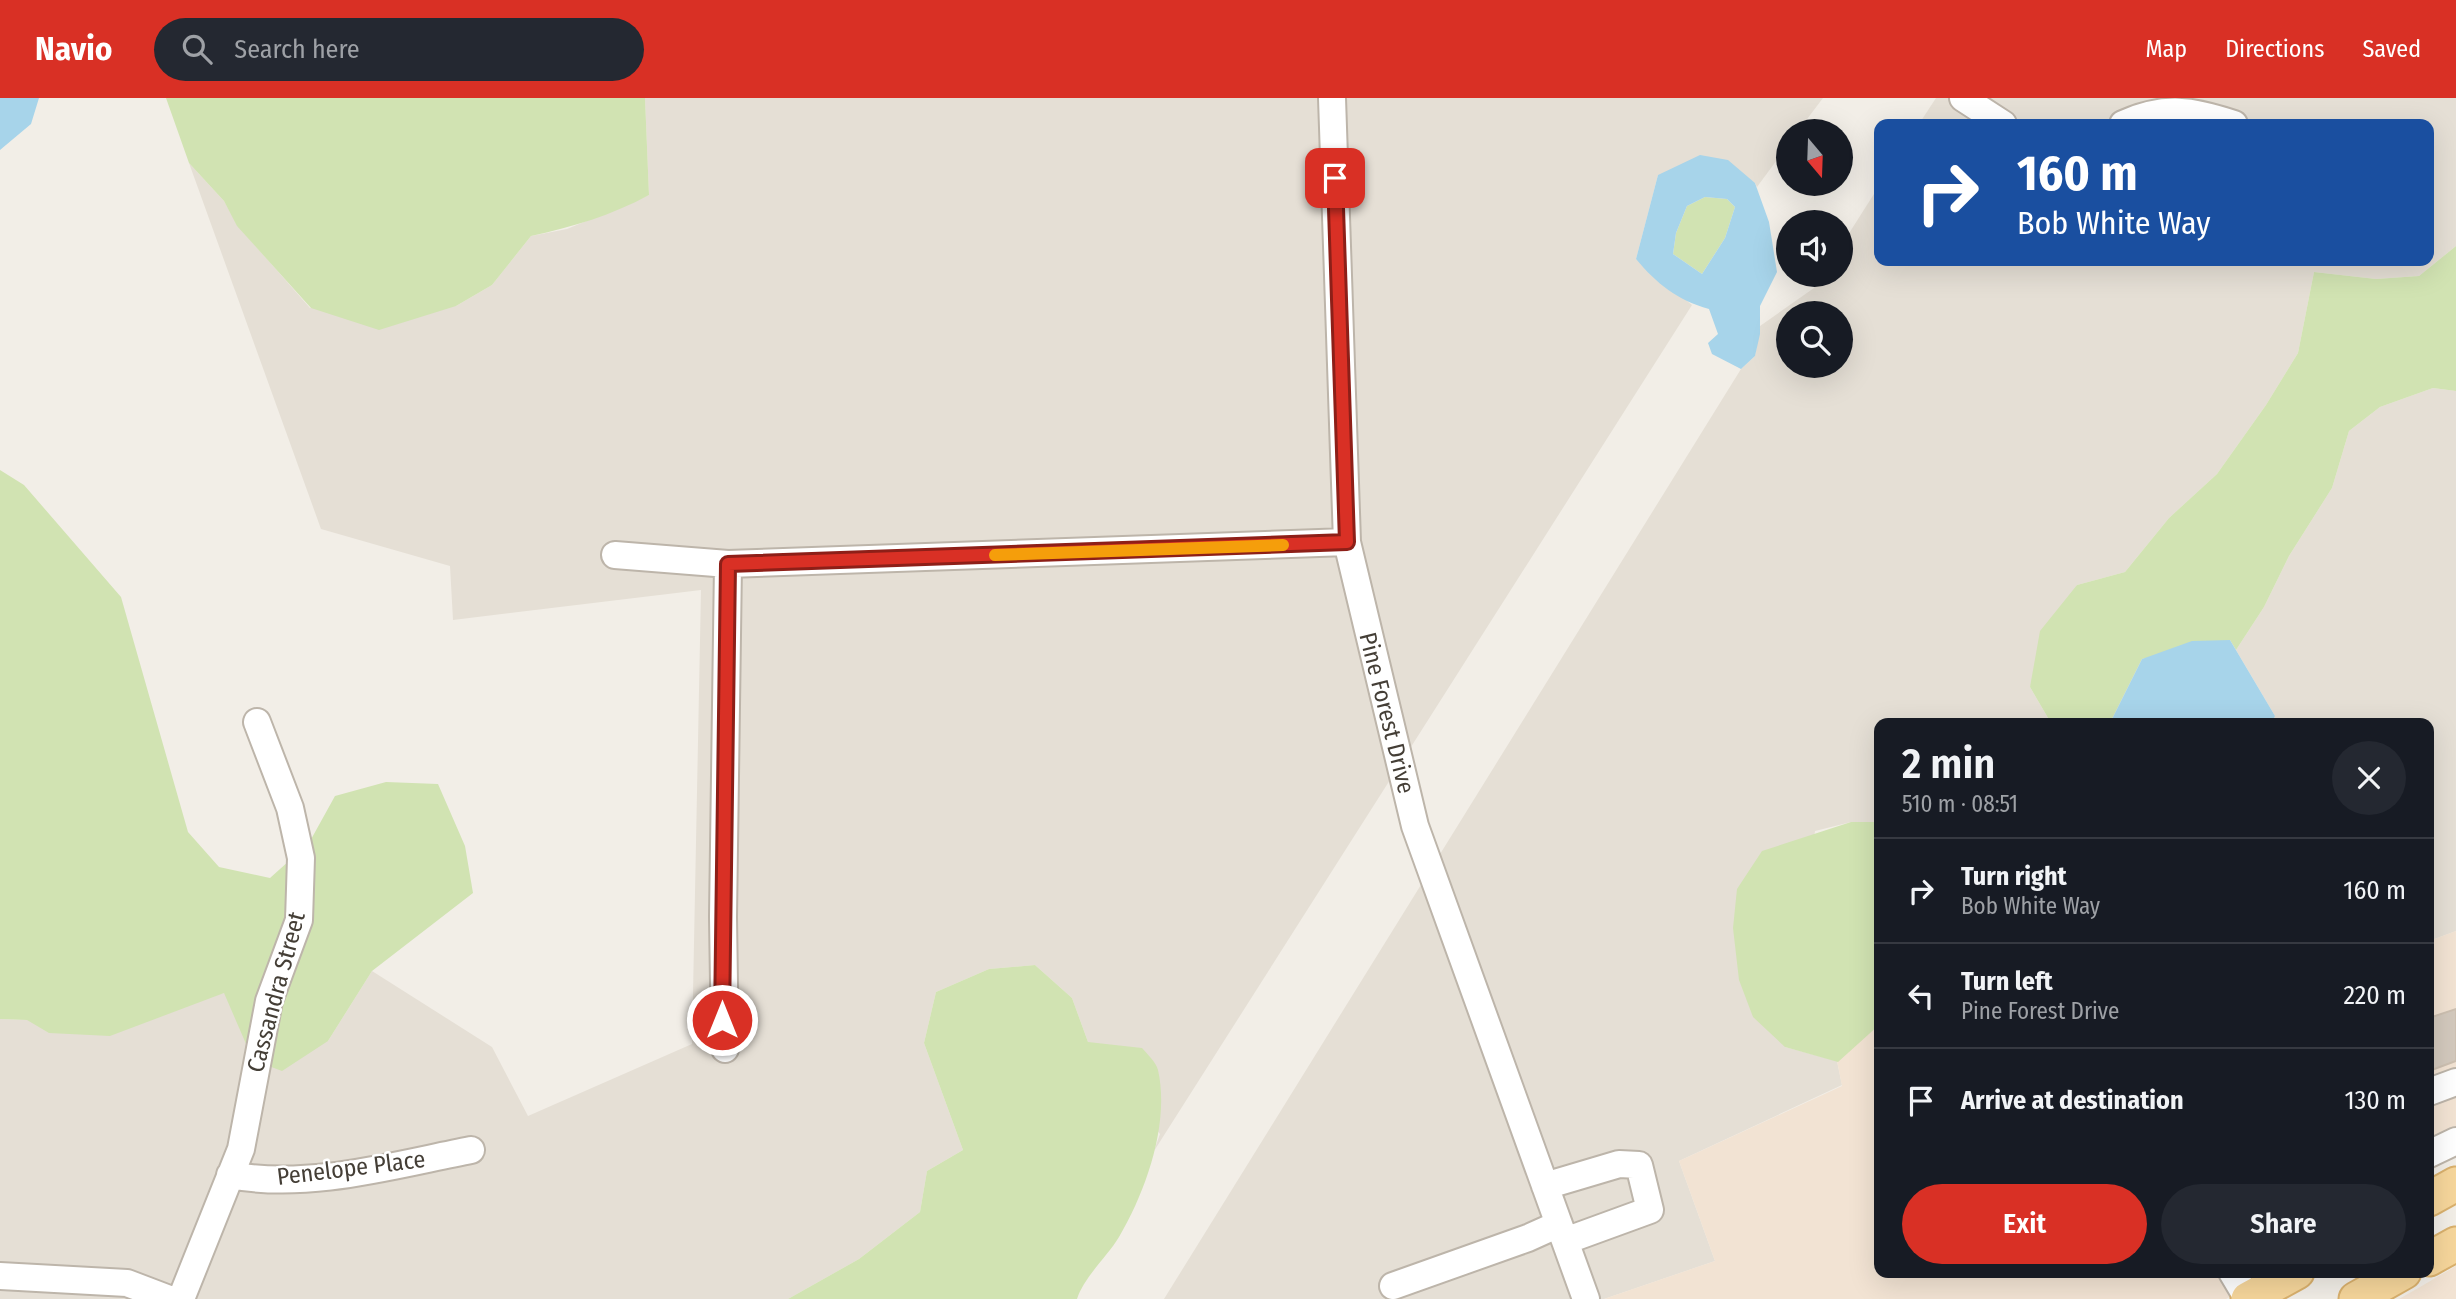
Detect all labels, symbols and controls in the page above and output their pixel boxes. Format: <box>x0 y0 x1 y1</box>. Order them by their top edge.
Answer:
search box <box>154 18 644 81</box>
text: Navio <box>35 29 112 69</box>
icon: search <box>178 30 216 68</box>
text: Search here <box>234 34 360 65</box>
text: Map <box>2146 35 2187 63</box>
text: Directions <box>2225 35 2324 63</box>
text: Saved <box>2362 35 2421 63</box>
north arrow <box>1776 119 1853 196</box>
map controls <box>1776 119 1853 378</box>
text: 160 m <box>2017 144 2138 203</box>
icon: right <box>1902 147 1993 238</box>
pin <box>1305 148 1365 208</box>
icon: arrive <box>1316 159 1354 197</box>
text: Bob White Way <box>2017 204 2211 242</box>
button: sound <box>1776 210 1853 287</box>
button: search <box>1776 301 1853 378</box>
street label: Pine Forest Drive <box>1353 629 1421 797</box>
text: 2 min <box>1902 739 1995 789</box>
button: close <box>2332 741 2406 815</box>
text: 510 m · 08:51 <box>1902 790 2018 818</box>
text: Turn right <box>1961 861 2067 892</box>
icon: right <box>1902 872 1940 910</box>
text: 160 m <box>2343 875 2406 906</box>
text: Bob White Way <box>1961 892 2100 920</box>
street label: Cassandra Street <box>241 909 311 1075</box>
text: Turn left <box>1961 966 2053 997</box>
icon: left <box>1902 977 1940 1015</box>
text: 220 m <box>2343 980 2406 1011</box>
position arrow <box>685 983 759 1057</box>
text: Pine Forest Drive <box>1961 997 2119 1025</box>
icon: arrive <box>1902 1082 1940 1120</box>
text: Arrive at destination <box>1961 1085 2184 1116</box>
text: 130 m <box>2344 1085 2406 1116</box>
street label: Penelope Place <box>275 1145 427 1191</box>
button: Exit <box>1902 1184 2147 1264</box>
button: Share <box>2161 1184 2406 1264</box>

